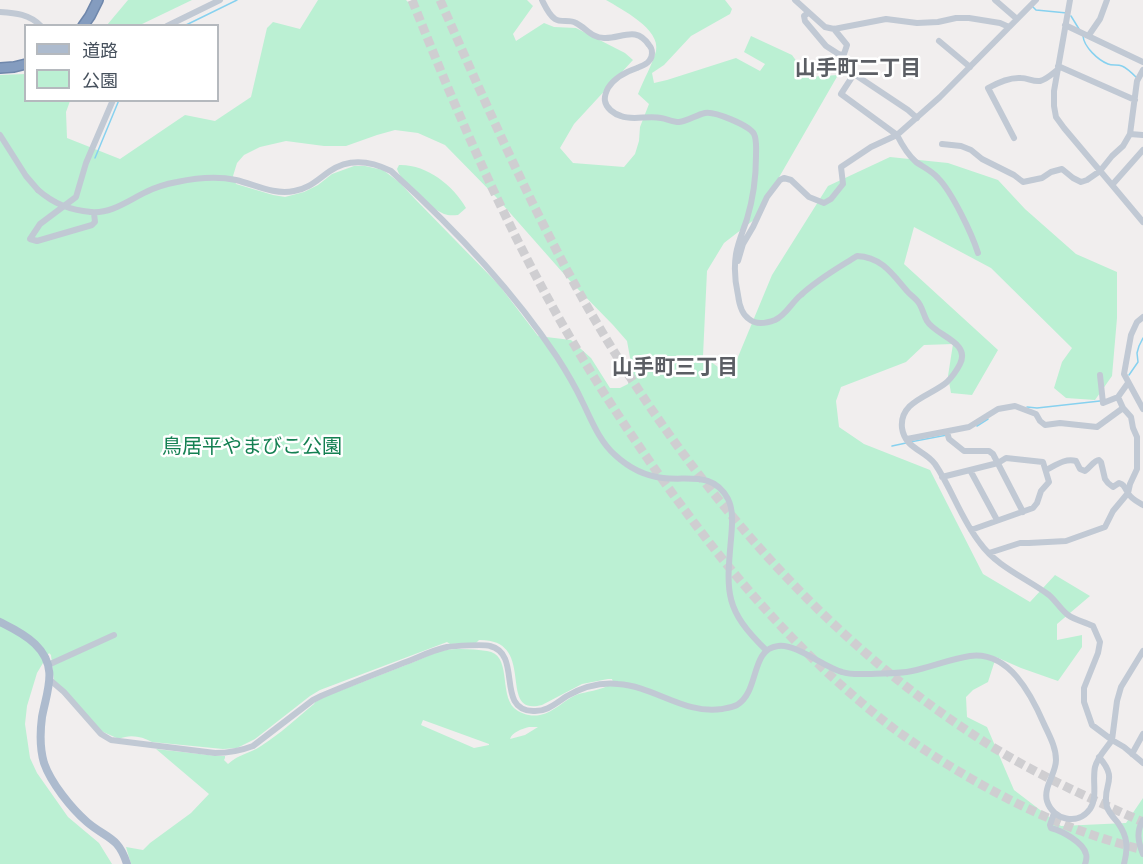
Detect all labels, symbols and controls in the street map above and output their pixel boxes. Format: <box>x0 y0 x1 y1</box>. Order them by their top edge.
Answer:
legend <box>24 24 219 102</box>
text: 道路 <box>82 40 118 61</box>
district label: 山手町二丁目 <box>795 56 921 82</box>
text: 公園 <box>82 70 118 91</box>
district label: 山手町三丁目 <box>612 355 738 381</box>
park label: 鳥居平やまびこ公園 <box>162 435 342 459</box>

